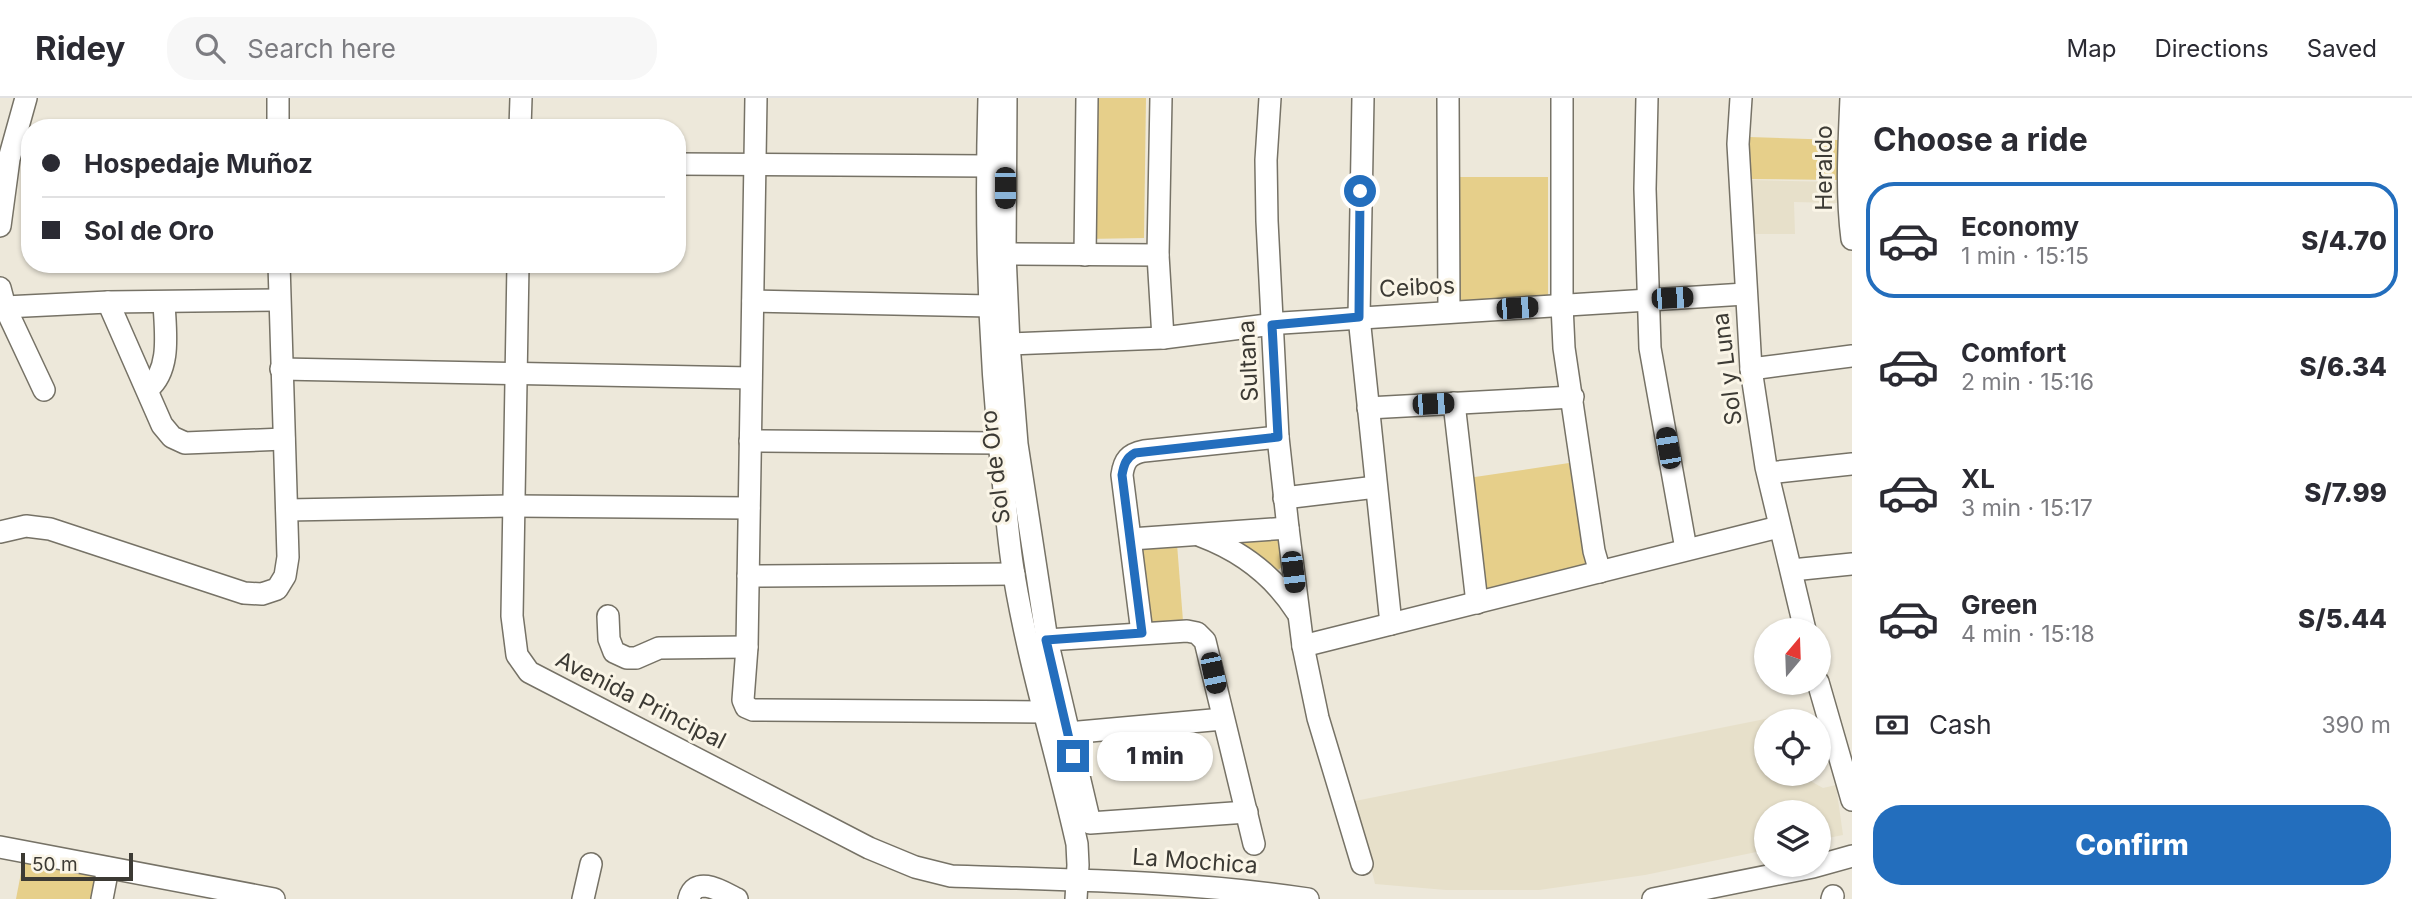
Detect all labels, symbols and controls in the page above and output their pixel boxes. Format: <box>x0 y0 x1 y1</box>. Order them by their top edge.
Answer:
search box <box>167 17 657 80</box>
text: Ridey <box>35 28 125 68</box>
icon: search <box>191 29 229 67</box>
text: Search here <box>247 33 396 64</box>
text: Map <box>2067 34 2116 63</box>
text: Directions <box>2154 34 2269 63</box>
text: Saved <box>2307 34 2377 63</box>
text: Choose a ride <box>1873 120 2088 159</box>
street label: Heraldo <box>1810 125 1838 211</box>
text: Hospedaje Muñoz <box>84 148 313 179</box>
car <box>995 167 1016 209</box>
route start <box>1344 175 1376 207</box>
icon: car <box>1877 209 1940 272</box>
text: Economy <box>1961 211 2079 242</box>
text: Sol de Oro <box>84 215 214 246</box>
text: S/4.70 <box>2301 225 2387 256</box>
text: 1 min · 15:15 <box>1961 242 2089 270</box>
street label: Ceibos <box>1378 271 1456 303</box>
car <box>1651 286 1694 310</box>
car <box>1496 296 1539 320</box>
street label: Sol y Luna <box>1706 311 1748 427</box>
street label: Sultana <box>1232 320 1264 402</box>
icon: car <box>1877 335 1940 398</box>
text: Comfort <box>1961 337 2066 368</box>
text: S/6.34 <box>2299 351 2387 382</box>
text: 2 min · 15:16 <box>1961 368 2094 396</box>
car <box>1412 392 1455 416</box>
street label: Sol de Oro <box>974 409 1016 525</box>
car <box>1655 425 1682 471</box>
icon: car <box>1877 461 1940 524</box>
text: XL <box>1961 463 1995 494</box>
text: S/7.99 <box>2304 477 2387 508</box>
text: 3 min · 15:17 <box>1961 494 2093 522</box>
car <box>1281 550 1306 594</box>
icon: car <box>1877 587 1940 650</box>
text: Green <box>1961 589 2038 620</box>
text: S/5.44 <box>2298 603 2387 634</box>
north arrow <box>1754 618 1830 695</box>
map controls <box>1754 618 1831 877</box>
text: 4 min · 15:18 <box>1961 620 2095 648</box>
street label: Avenida Principal <box>551 645 731 755</box>
car <box>1199 650 1228 696</box>
icon: cash <box>1873 706 1911 744</box>
button: locate <box>1754 709 1831 786</box>
text: Cash <box>1929 709 1992 740</box>
text: 390 m <box>2321 711 2391 739</box>
callout: 1 min <box>1098 732 1213 780</box>
route end <box>1057 740 1089 772</box>
text: 1 min <box>1126 742 1184 770</box>
button: layers <box>1754 800 1831 877</box>
button: Confirm <box>1873 805 2391 885</box>
street label: La Mochica <box>1131 843 1259 879</box>
scale bar <box>21 850 133 882</box>
text: 50 m <box>32 853 78 876</box>

